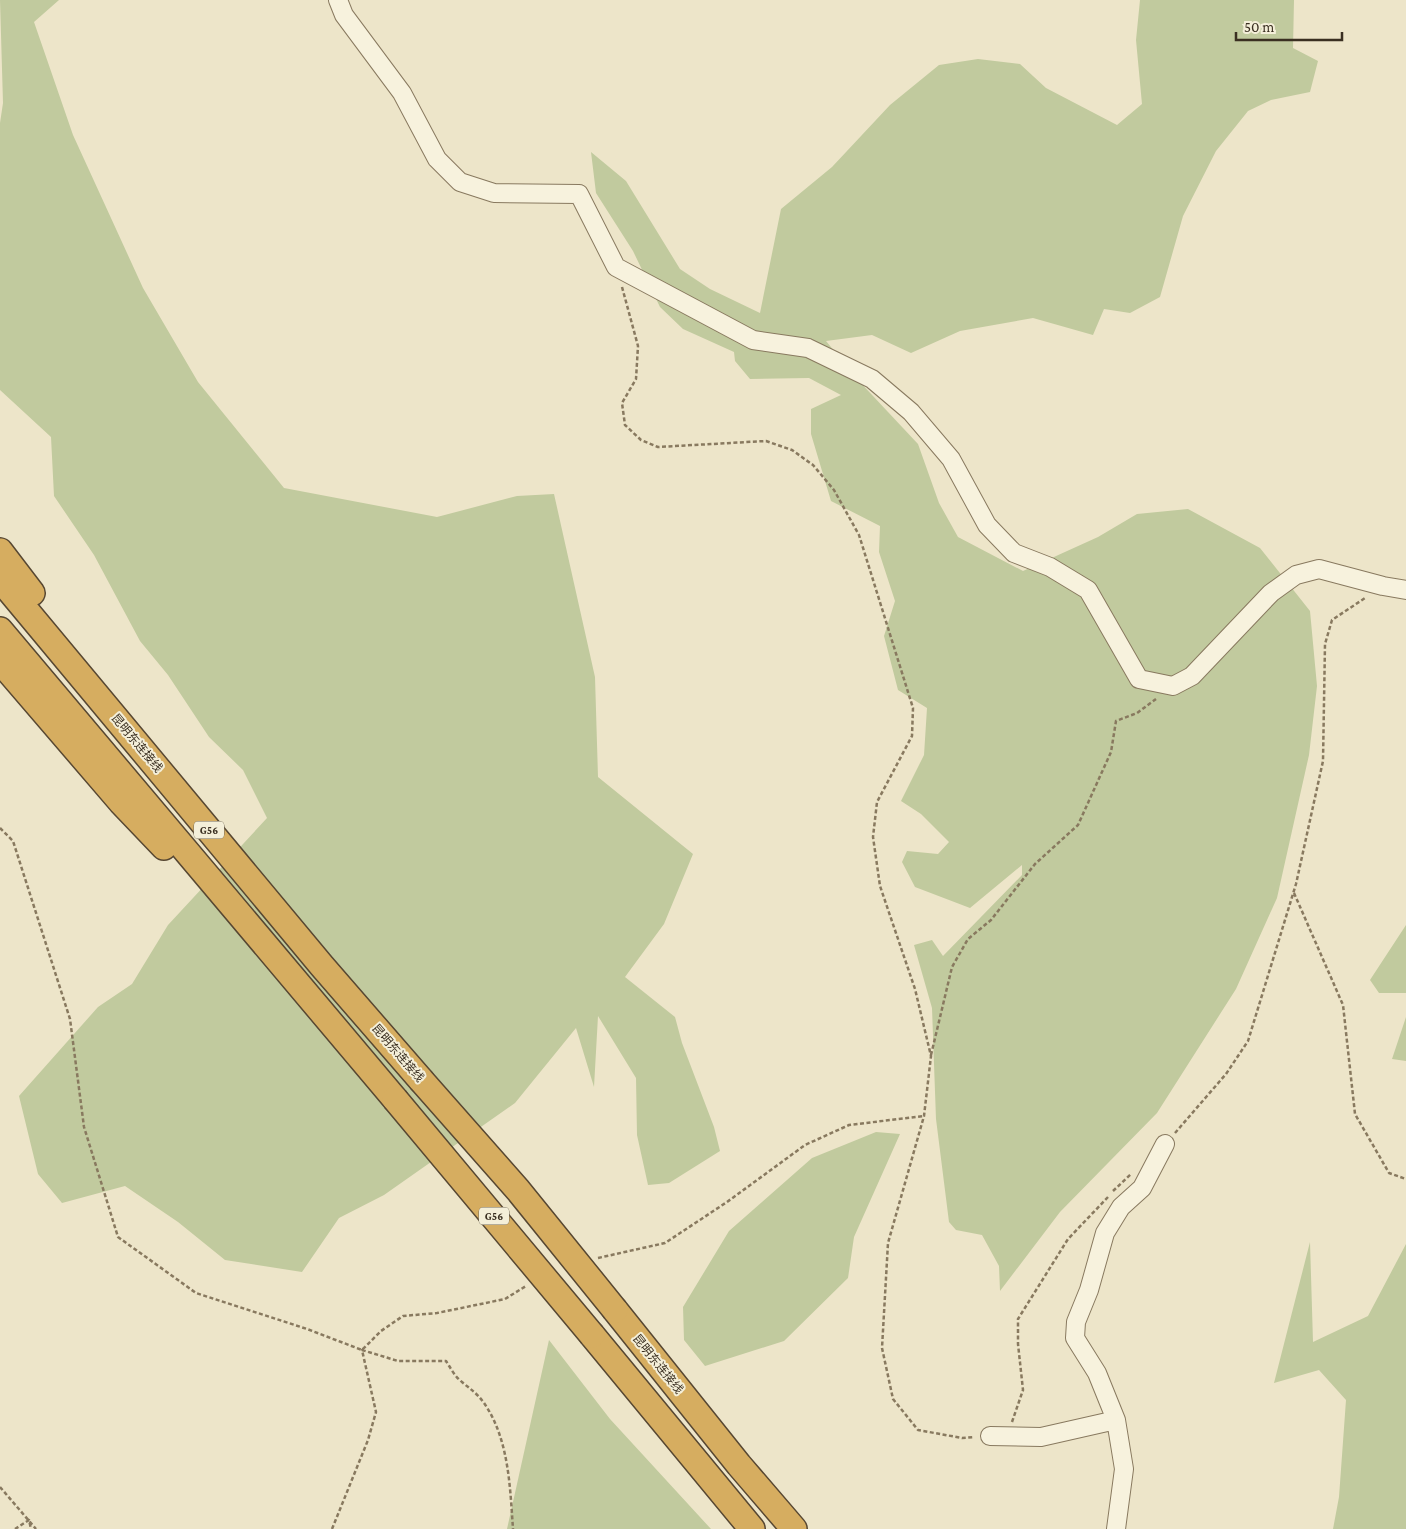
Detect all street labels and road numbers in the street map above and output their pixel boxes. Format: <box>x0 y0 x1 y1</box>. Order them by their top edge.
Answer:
street label: 昆明东连接线 <box>108 711 166 775</box>
road number: G56 <box>194 822 224 838</box>
street label: 昆明东连接线 <box>369 1021 427 1085</box>
road number: G56 <box>479 1208 509 1224</box>
street label: 昆明东连接线 <box>630 1332 686 1396</box>

